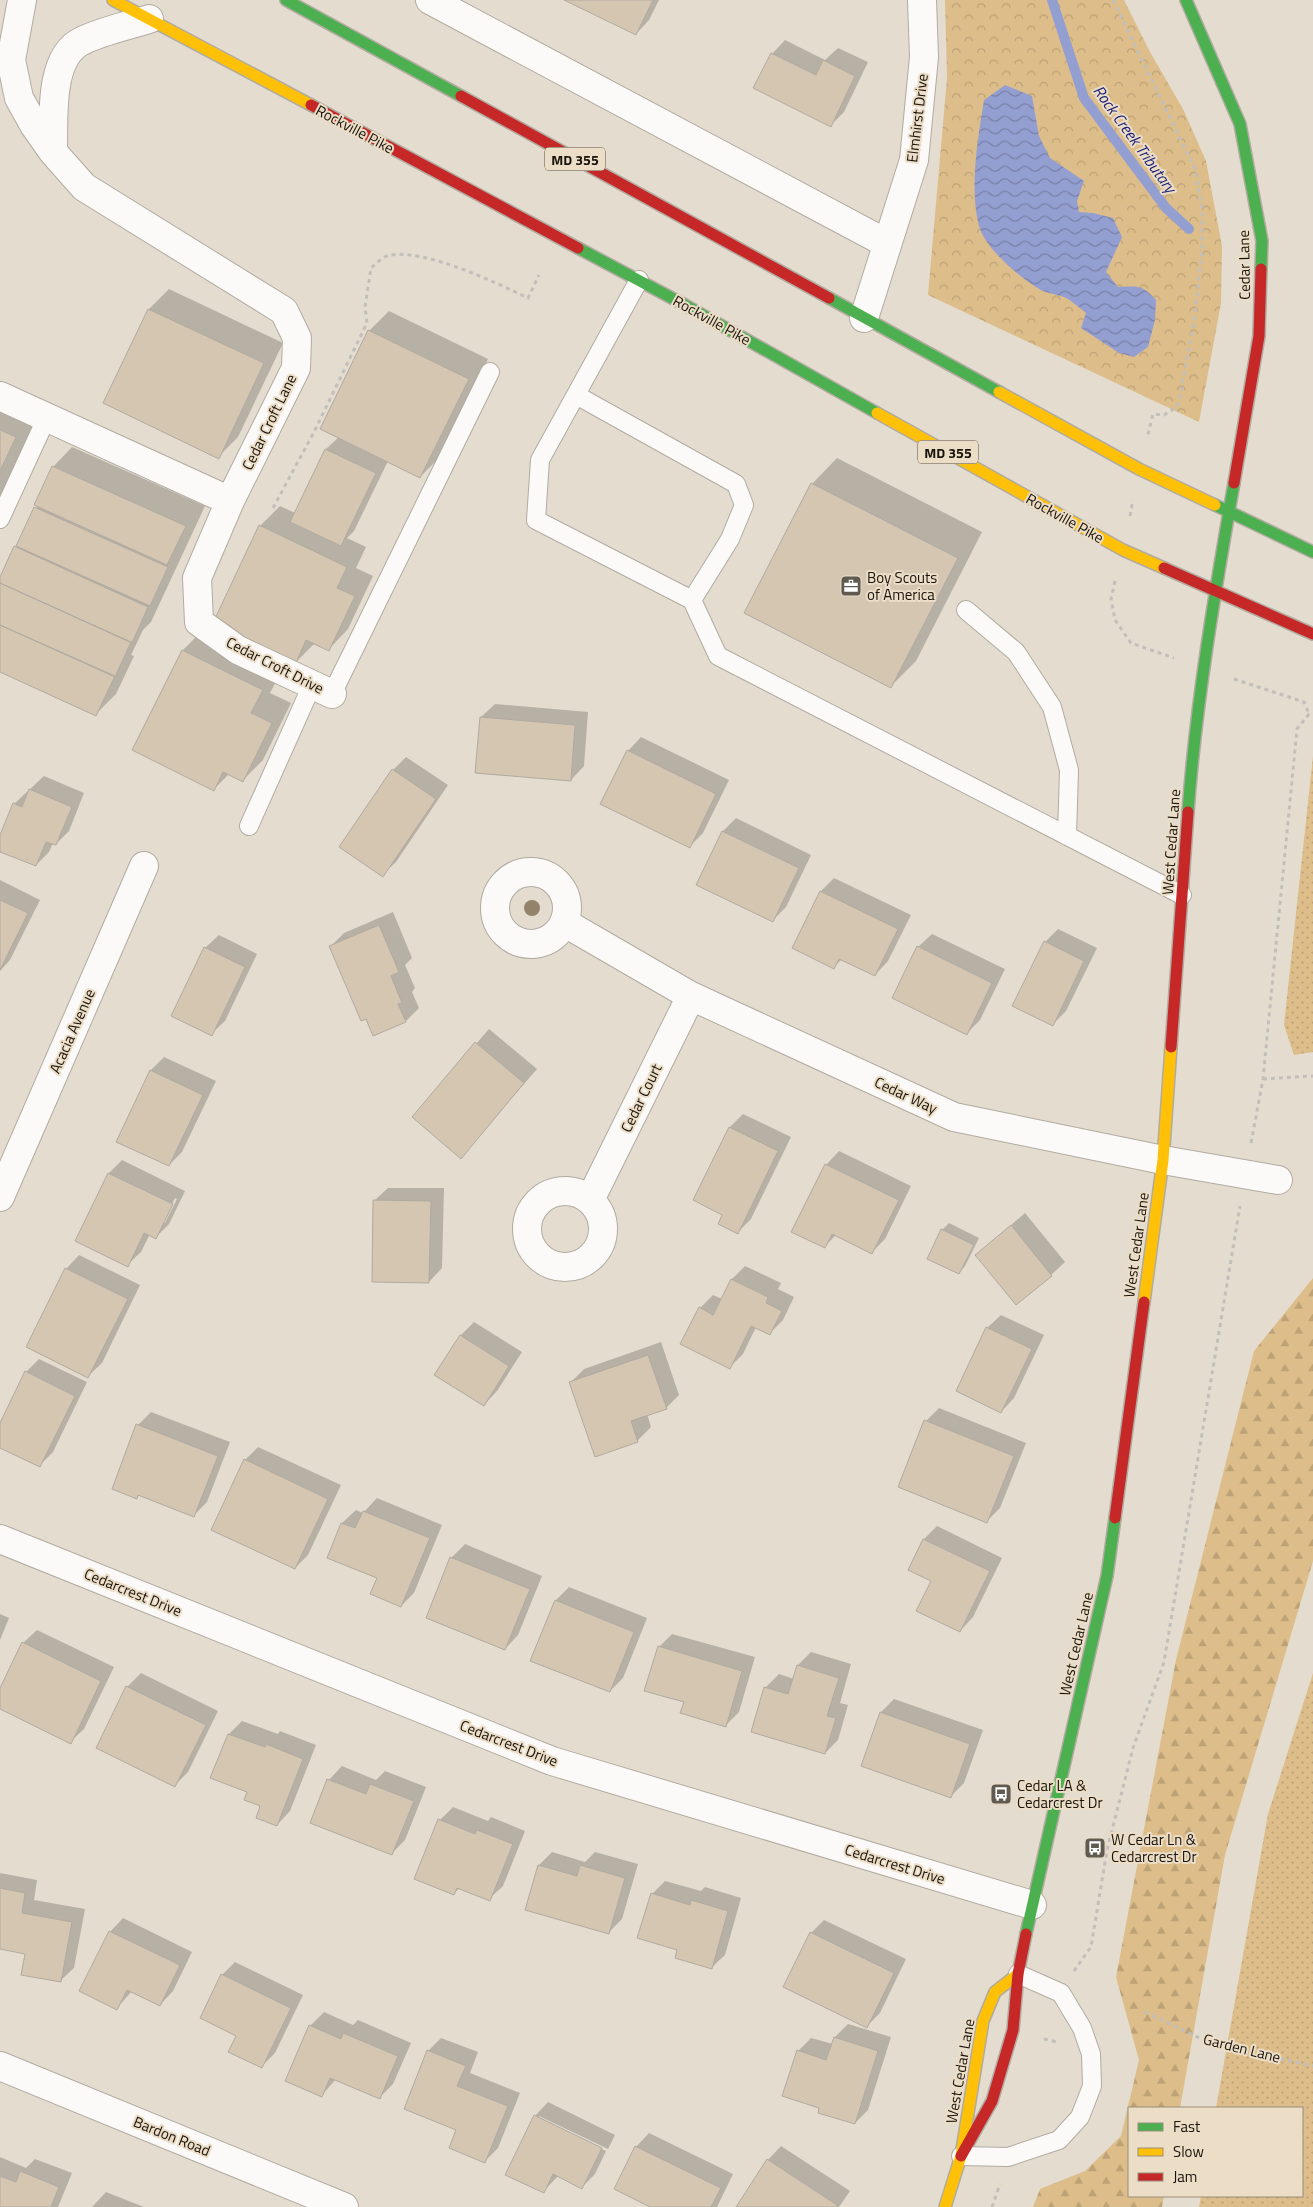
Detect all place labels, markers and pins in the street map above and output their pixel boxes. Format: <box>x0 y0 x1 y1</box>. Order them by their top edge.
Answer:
place label: Boy Scouts of America <box>867 566 937 606</box>
office icon: Boy Scouts of America <box>839 574 863 598</box>
place label: Cedar LA & Cedarcrest Dr <box>1017 1774 1103 1814</box>
bus stop icon: Cedar LA & Cedarcrest Dr <box>989 1782 1013 1806</box>
place label: W Cedar Ln & Cedarcrest Dr <box>1111 1828 1197 1868</box>
bus stop icon: W Cedar Ln & Cedarcrest Dr <box>1083 1836 1107 1860</box>

